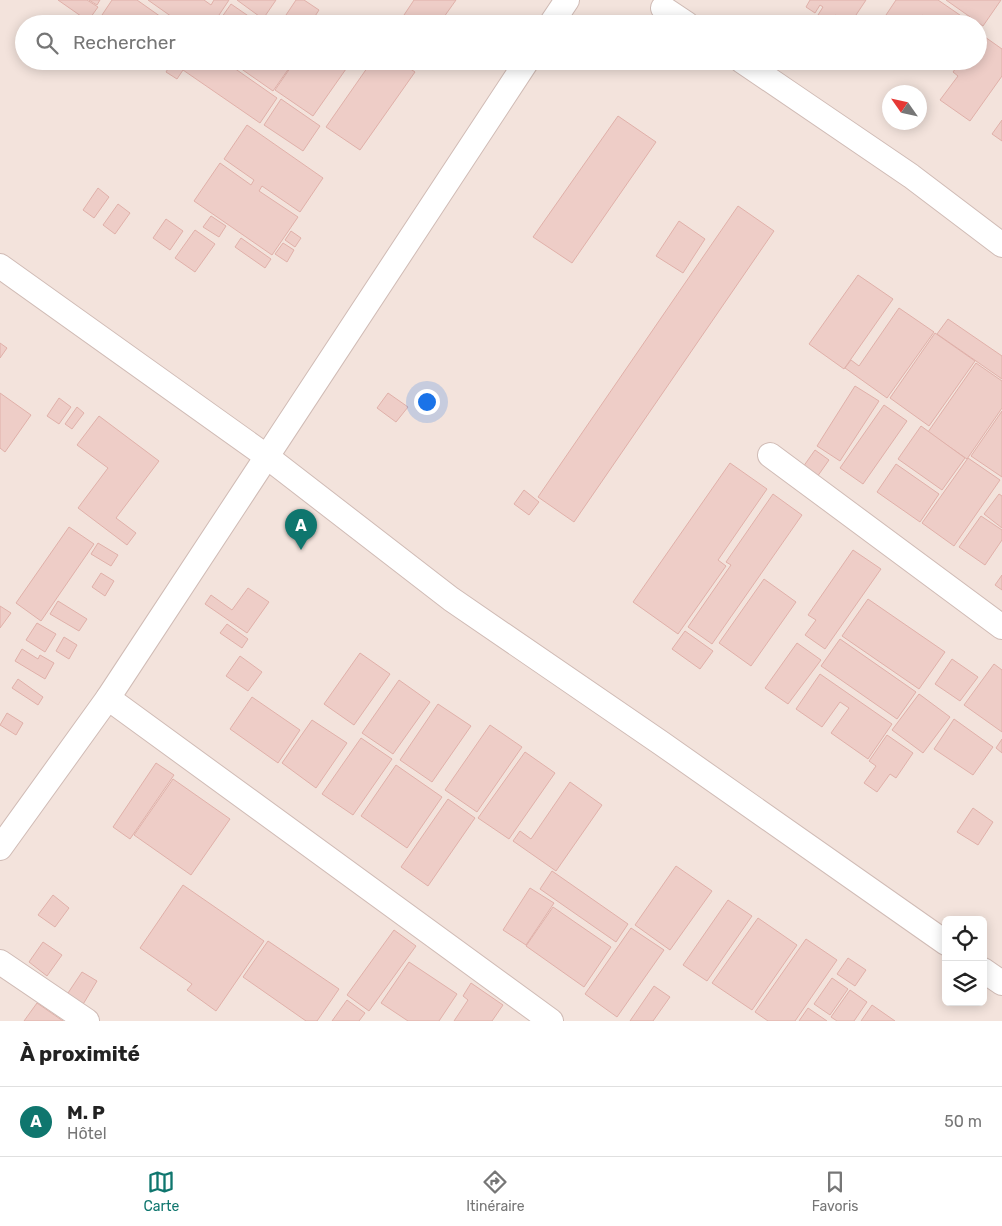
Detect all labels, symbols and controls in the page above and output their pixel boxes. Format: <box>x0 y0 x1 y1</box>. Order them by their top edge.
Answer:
search box <box>15 15 987 70</box>
icon: search <box>33 29 61 57</box>
text: Rechercher <box>73 31 176 54</box>
north arrow <box>882 85 927 130</box>
your location <box>414 389 440 415</box>
pin: A <box>285 509 317 550</box>
map controls <box>942 916 987 1006</box>
button: locate <box>942 916 987 961</box>
button: layers <box>942 961 987 1006</box>
text: À proximité <box>20 1041 140 1066</box>
text: M. P <box>67 1101 105 1124</box>
text: A <box>30 1112 42 1131</box>
text: 50 m <box>944 1112 982 1131</box>
text: Hôtel <box>67 1124 107 1143</box>
tab: Carte <box>144 1168 179 1215</box>
tab: Itinéraire <box>466 1168 525 1215</box>
tab: Favoris <box>812 1168 858 1215</box>

